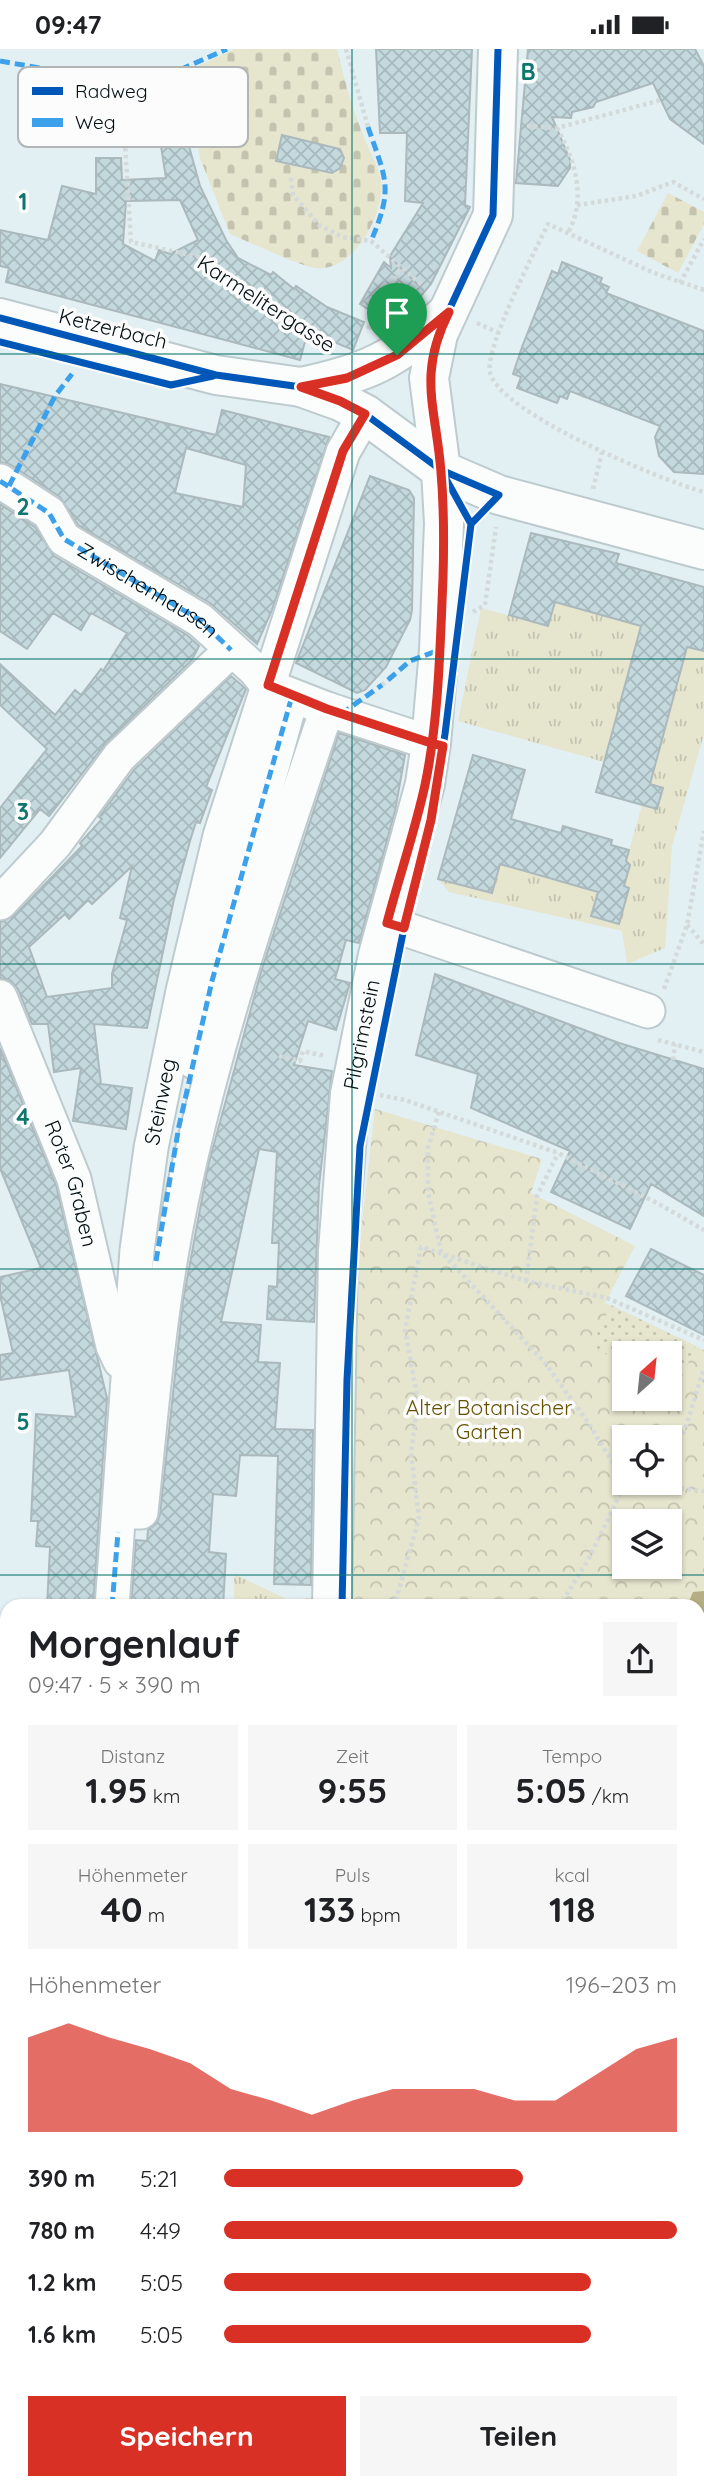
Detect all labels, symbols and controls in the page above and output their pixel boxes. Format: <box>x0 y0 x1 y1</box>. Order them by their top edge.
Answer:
text: 09:47 <box>35 8 102 41</box>
text: B <box>520 57 536 86</box>
legend <box>18 67 248 147</box>
text: Radweg <box>75 79 148 103</box>
text: Weg <box>75 110 116 134</box>
text: 1 <box>19 187 27 216</box>
street label: Karmelitergasse <box>193 249 340 357</box>
pin <box>367 283 427 355</box>
icon: arrive <box>378 294 416 332</box>
street label: Ketzerbach <box>56 302 170 354</box>
text: 2 <box>16 492 30 521</box>
street label: Zwischenhausen <box>73 536 225 643</box>
text: 3 <box>17 797 29 826</box>
street label: Pilgrimstein <box>337 977 385 1092</box>
street label: Steinweg <box>138 1056 181 1147</box>
text: 4 <box>16 1102 30 1131</box>
street label: Roter Graben <box>39 1116 103 1249</box>
north arrow <box>612 1341 682 1411</box>
map controls <box>612 1341 682 1579</box>
park label: Alter Botanischer Garten <box>406 1394 572 1444</box>
text: 5 <box>16 1407 30 1436</box>
button: locate <box>612 1425 682 1495</box>
button: layers <box>612 1509 682 1579</box>
text: Morgenlauf <box>28 1620 240 1668</box>
button: share <box>603 1622 677 1696</box>
text: 09:47 · 5 × 390 m <box>28 1670 201 1699</box>
text: Distanz <box>100 1744 165 1768</box>
text: Zeit <box>336 1744 369 1768</box>
text: Tempo <box>542 1744 602 1768</box>
text: 1.95 <box>85 1768 148 1812</box>
text: 9:55 <box>318 1768 387 1812</box>
text: 5:05 <box>515 1768 587 1812</box>
text: km <box>148 1784 180 1808</box>
text: /km <box>587 1784 629 1808</box>
text: Höhenmeter <box>78 1863 188 1887</box>
text: Puls <box>335 1863 370 1887</box>
text: kcal <box>554 1863 590 1887</box>
text: 40 <box>101 1887 143 1931</box>
text: 133 <box>304 1887 355 1931</box>
text: 118 <box>549 1887 595 1931</box>
text: m <box>143 1903 165 1927</box>
text: bpm <box>355 1903 401 1927</box>
text: Höhenmeter <box>28 1970 161 1999</box>
text: 196–203 m <box>566 1970 677 1999</box>
text: 390 m <box>28 2164 95 2193</box>
text: 5:21 <box>140 2164 178 2193</box>
text: 780 m <box>28 2216 95 2245</box>
text: 4:49 <box>140 2216 181 2245</box>
text: 1.2 km <box>28 2268 97 2297</box>
text: 5:05 <box>140 2268 183 2297</box>
text: 1.6 km <box>28 2320 96 2349</box>
text: 5:05 <box>140 2320 183 2349</box>
button: Speichern <box>28 2396 346 2476</box>
button: Teilen <box>360 2396 677 2476</box>

